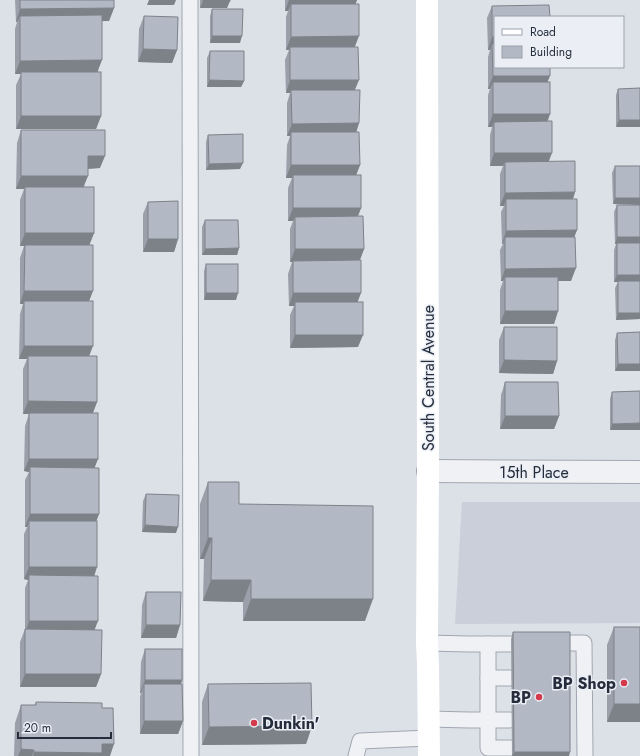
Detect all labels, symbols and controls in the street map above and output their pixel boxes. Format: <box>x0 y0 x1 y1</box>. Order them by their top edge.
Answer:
legend <box>494 16 624 68</box>
text: Road <box>530 23 556 41</box>
text: Building <box>530 43 572 61</box>
street label: South Central Avenue <box>417 305 440 451</box>
street label: 15th Place <box>499 461 569 484</box>
place label: BP Shop <box>552 672 616 695</box>
marker: BP Shop <box>619 678 629 688</box>
place label: BP <box>510 686 531 709</box>
marker: BP <box>534 692 544 702</box>
place label: Dunkin' <box>262 712 319 735</box>
scale bar <box>18 714 111 740</box>
marker: Dunkin' <box>249 718 259 728</box>
text: 20 m <box>24 719 51 737</box>

